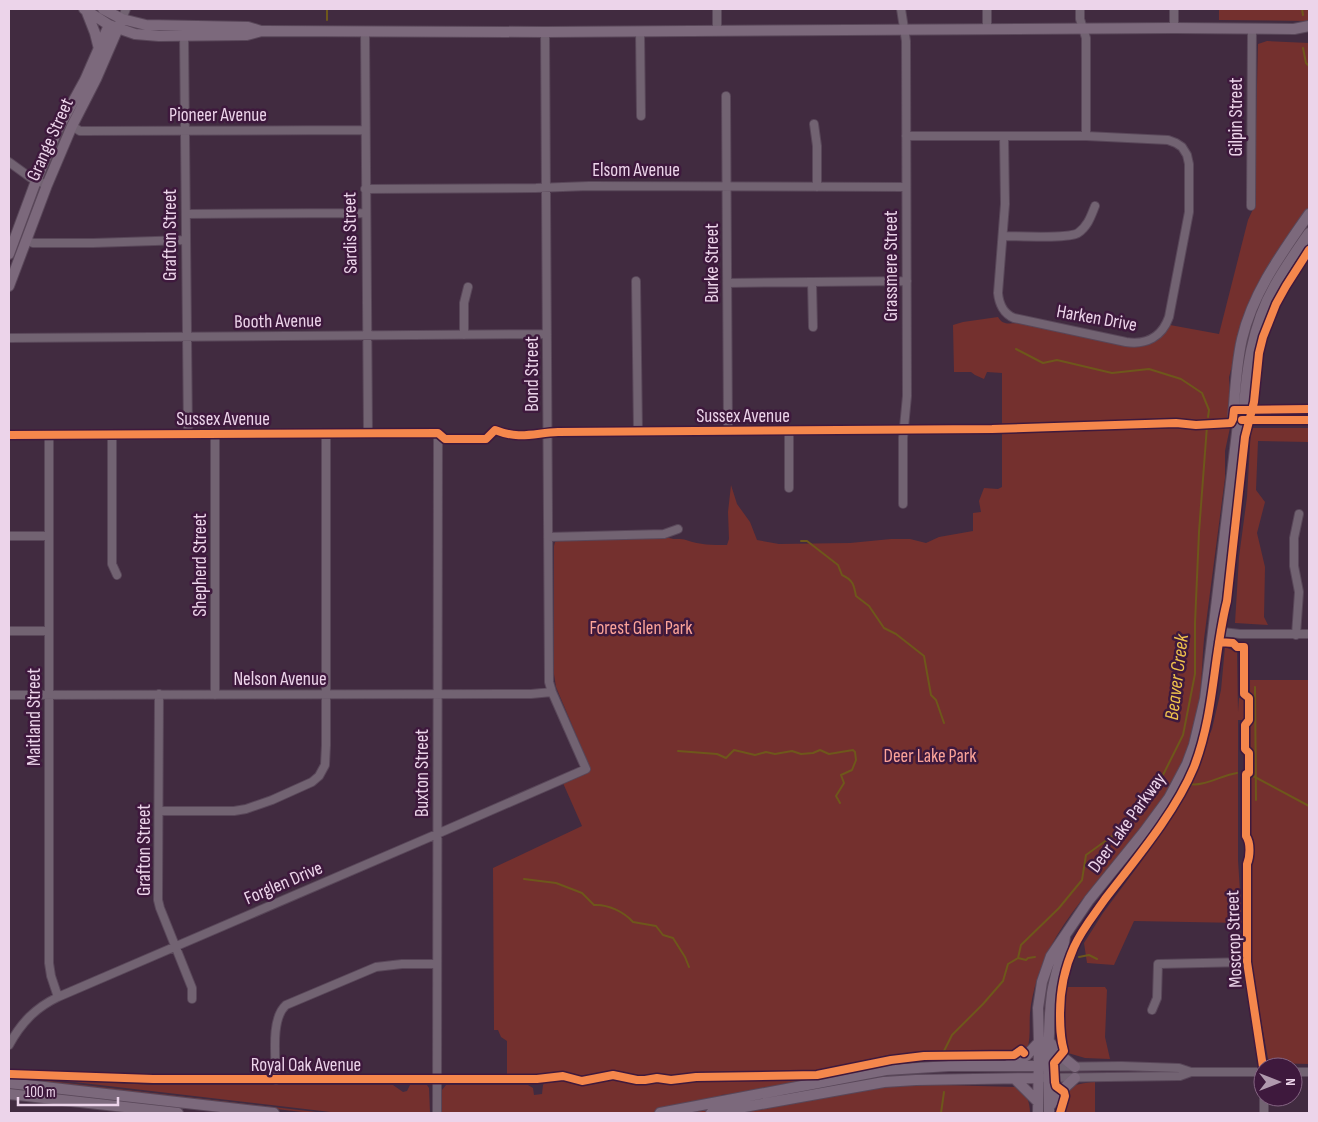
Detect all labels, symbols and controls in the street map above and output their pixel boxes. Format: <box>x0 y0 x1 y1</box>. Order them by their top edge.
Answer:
street label: Gilpin Street <box>1225 77 1248 157</box>
street label: Grange Street <box>22 94 79 185</box>
street label: Pioneer Avenue <box>169 104 267 127</box>
street label: Elsom Avenue <box>592 159 680 182</box>
street label: Grafton Street <box>159 189 182 281</box>
street label: Sardis Street <box>338 192 363 274</box>
street label: Grassmere Street <box>880 210 903 322</box>
street label: Burke Street <box>701 223 724 303</box>
street label: Harken Drive <box>1055 300 1139 337</box>
street label: Booth Avenue <box>234 309 322 334</box>
street label: Bond Street <box>521 336 544 412</box>
street label: Sussex Avenue <box>696 405 790 428</box>
street label: Sussex Avenue <box>176 408 270 431</box>
street label: Shepherd Street <box>189 513 212 617</box>
park label: Forest Glen Park <box>590 617 693 640</box>
water label: Beaver Creek <box>1160 632 1194 721</box>
street label: Maitland Street <box>23 668 46 766</box>
street label: Nelson Avenue <box>233 668 327 691</box>
street label: Buxton Street <box>411 729 434 817</box>
park label: Deer Lake Park <box>884 745 977 768</box>
street label: Deer Lake Parkway <box>1083 768 1172 877</box>
street label: Grafton Street <box>133 804 156 896</box>
street label: Forglen Drive <box>241 857 326 910</box>
street label: Moscrop Street <box>1221 890 1248 988</box>
street label: Royal Oak Avenue <box>251 1054 361 1077</box>
north arrow <box>1253 1057 1303 1107</box>
scale bar <box>18 1074 118 1106</box>
text: N <box>1282 1078 1299 1086</box>
text: 100 m <box>25 1083 56 1102</box>

